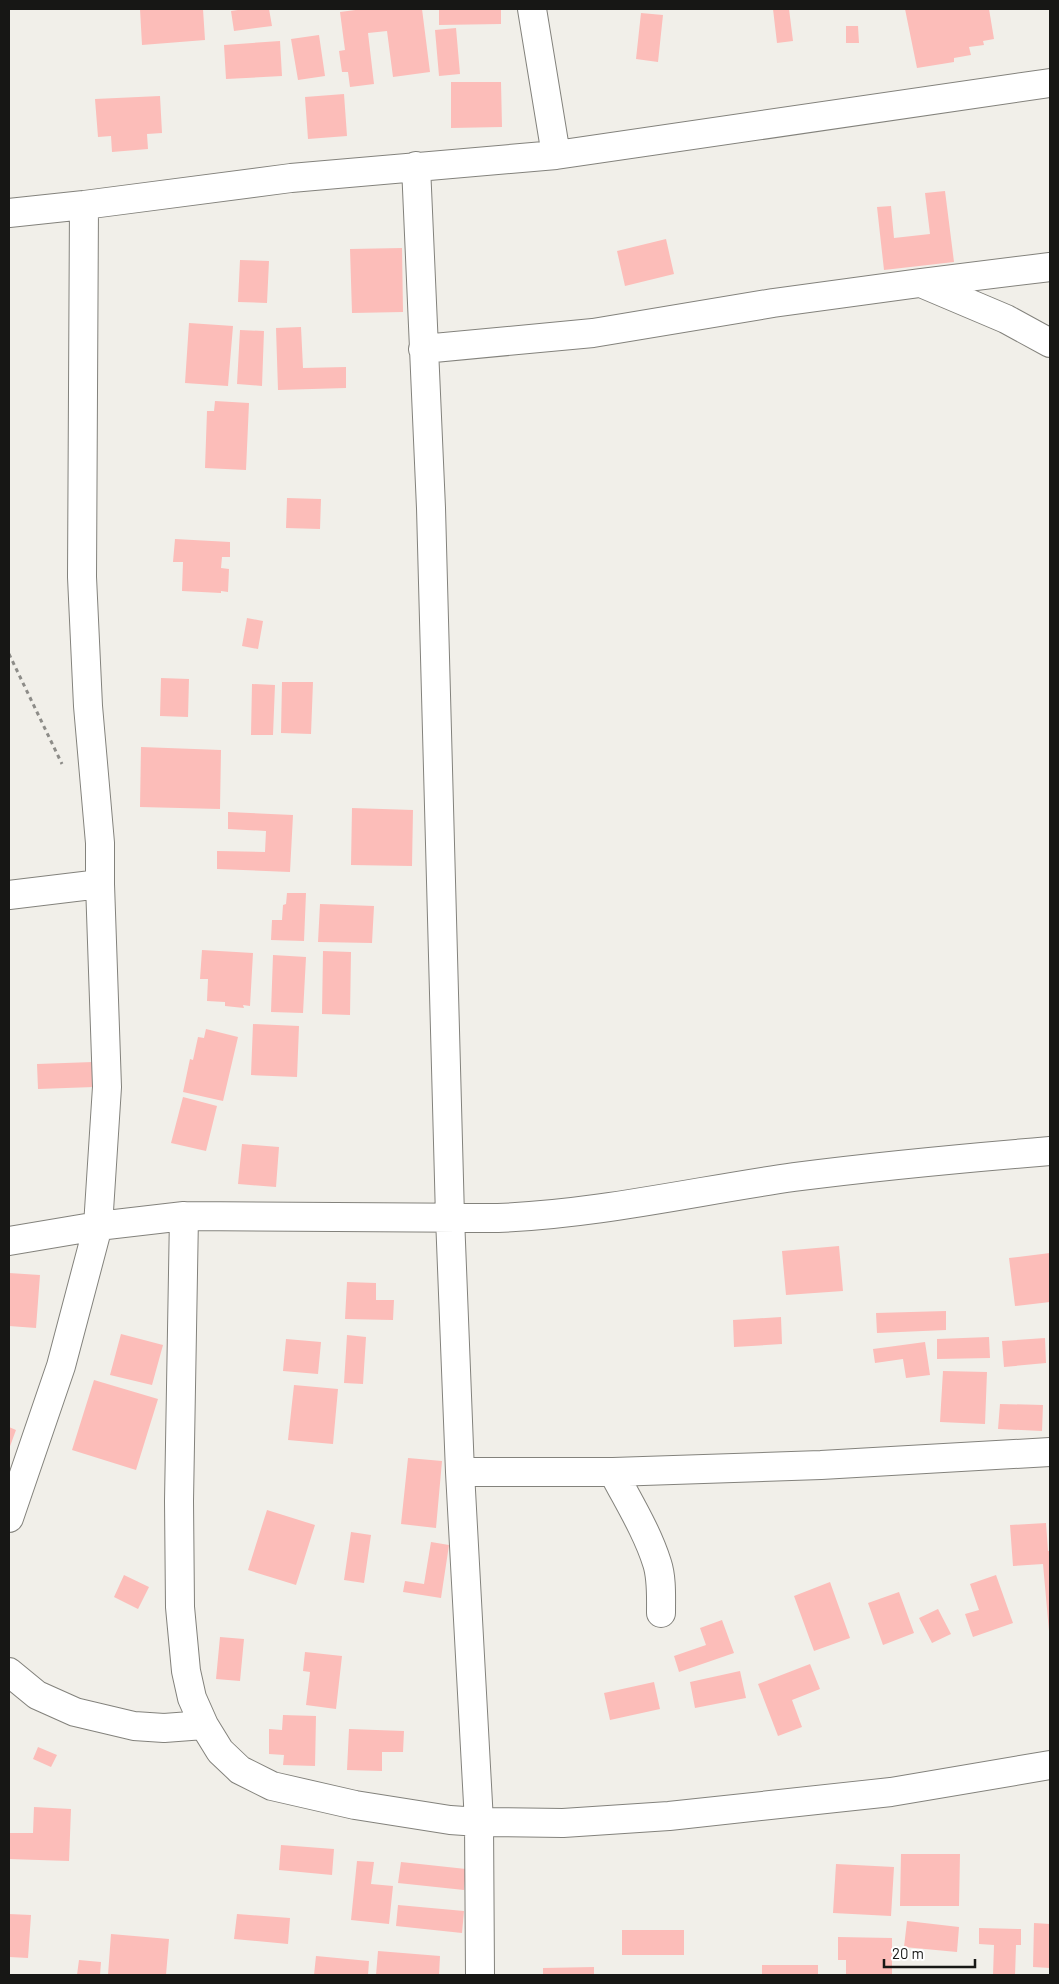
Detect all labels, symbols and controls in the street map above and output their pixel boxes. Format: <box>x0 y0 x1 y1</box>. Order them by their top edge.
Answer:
scale bar <box>884 1936 975 1968</box>
text: 20 m <box>892 1944 924 1962</box>

